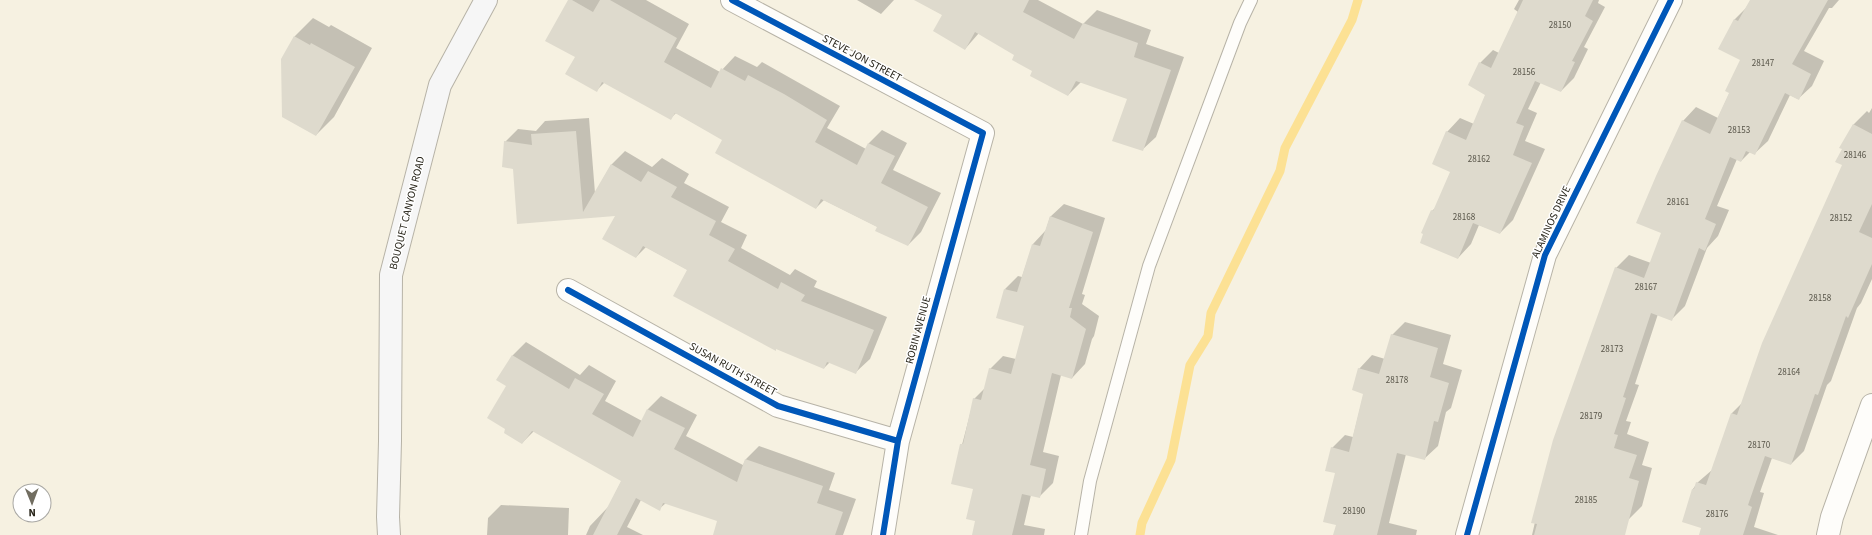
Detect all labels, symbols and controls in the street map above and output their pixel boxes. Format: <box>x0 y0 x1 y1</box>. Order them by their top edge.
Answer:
house number: 28150 <box>1549 19 1572 32</box>
street label: STEVE JON STREET <box>820 31 905 85</box>
house number: 28147 <box>1752 57 1775 70</box>
house number: 28156 <box>1513 66 1536 79</box>
house number: 28153 <box>1728 124 1751 137</box>
house number: 28146 <box>1844 149 1867 162</box>
house number: 28162 <box>1468 153 1491 166</box>
street label: BOUQUET CANYON ROAD <box>386 154 428 271</box>
street label: ALAMINOS DRIVE <box>1528 183 1574 261</box>
house number: 28161 <box>1667 196 1689 209</box>
house number: 28168 <box>1453 211 1476 224</box>
house number: 28152 <box>1830 212 1853 225</box>
house number: 28167 <box>1635 281 1658 294</box>
house number: 28158 <box>1809 292 1832 305</box>
street label: ROBIN AVENUE <box>902 294 934 366</box>
street label: SUSAN RUTH STREET <box>687 339 780 399</box>
house number: 28173 <box>1601 343 1624 356</box>
house number: 28164 <box>1778 366 1801 379</box>
house number: 28178 <box>1386 374 1409 387</box>
house number: 28179 <box>1580 410 1603 423</box>
house number: 28170 <box>1748 439 1771 452</box>
north arrow <box>12 483 52 523</box>
house number: 28185 <box>1575 494 1598 507</box>
text: N <box>28 505 36 520</box>
house number: 28190 <box>1343 505 1366 518</box>
house number: 28176 <box>1706 508 1729 521</box>

